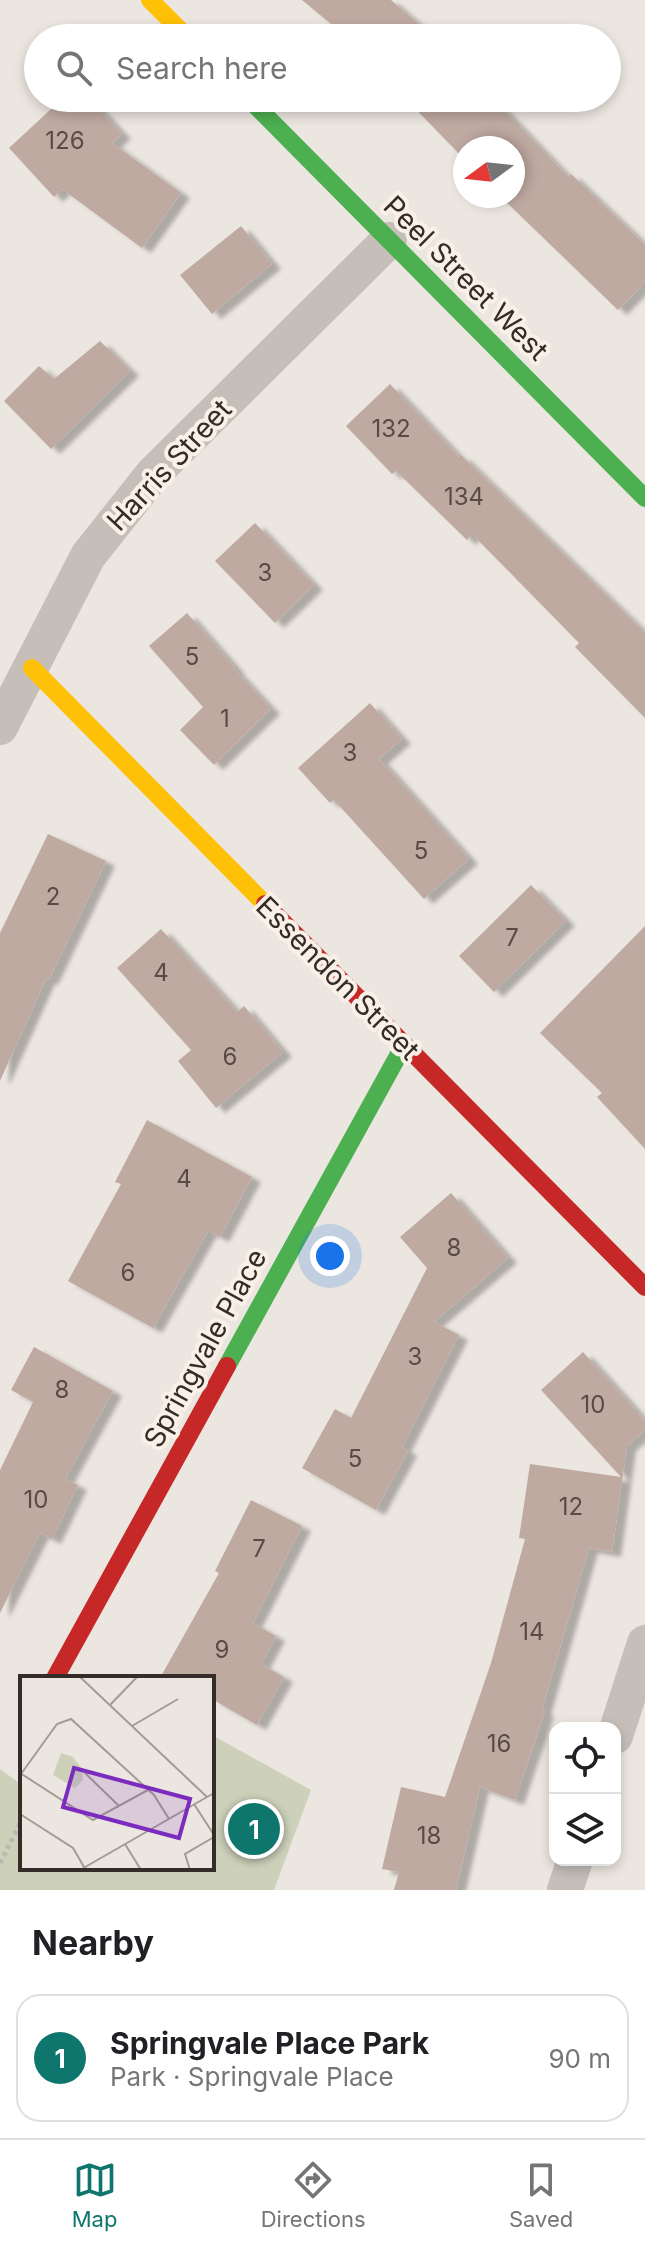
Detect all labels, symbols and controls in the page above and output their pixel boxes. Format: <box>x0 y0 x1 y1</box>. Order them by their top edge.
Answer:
search box <box>24 24 621 112</box>
icon: search <box>52 46 96 90</box>
text: Search here <box>116 50 288 86</box>
house number: 126 <box>45 126 85 155</box>
north arrow <box>453 136 525 208</box>
street label: Peel Street West <box>377 189 555 367</box>
street label: Harris Street <box>100 392 238 538</box>
house number: 132 <box>371 414 411 443</box>
house number: 134 <box>444 482 484 511</box>
house number: 3 <box>258 558 272 587</box>
house number: 5 <box>185 642 199 671</box>
house number: 1 <box>220 704 230 733</box>
house number: 3 <box>343 738 357 767</box>
house number: 5 <box>414 836 428 865</box>
house number: 2 <box>46 882 60 911</box>
street label: Essendon Street <box>249 889 427 1067</box>
house number: 7 <box>505 923 519 952</box>
house number: 4 <box>153 958 169 987</box>
house number: 6 <box>223 1042 237 1071</box>
house number: 4 <box>176 1164 192 1193</box>
house number: 8 <box>447 1233 461 1262</box>
your location <box>310 1236 350 1276</box>
street label: Springvale Place <box>136 1243 274 1453</box>
house number: 6 <box>121 1258 135 1287</box>
house number: 3 <box>408 1342 422 1371</box>
house number: 8 <box>55 1375 69 1404</box>
house number: 10 <box>581 1390 605 1419</box>
house number: 5 <box>348 1444 362 1473</box>
house number: 10 <box>24 1485 48 1514</box>
house number: 12 <box>559 1492 583 1521</box>
house number: 7 <box>252 1534 266 1563</box>
house number: 14 <box>519 1617 545 1646</box>
house number: 9 <box>215 1635 229 1664</box>
inset map <box>20 1676 214 1870</box>
map controls <box>549 1722 621 1866</box>
button: locate <box>549 1722 621 1794</box>
house number: 16 <box>487 1729 511 1758</box>
button: layers <box>549 1794 621 1866</box>
pin: 1 <box>228 1799 280 1859</box>
house number: 18 <box>417 1821 441 1850</box>
text: Nearby <box>32 1922 154 1963</box>
text: Springvale Place Park <box>110 2025 429 2061</box>
text: 1 <box>54 2043 66 2074</box>
text: 90 m <box>548 2043 611 2074</box>
text: Park · Springvale Place <box>110 2061 394 2092</box>
tab: Map <box>72 2158 117 2232</box>
tab: Directions <box>261 2158 366 2232</box>
tab: Saved <box>509 2158 573 2232</box>

